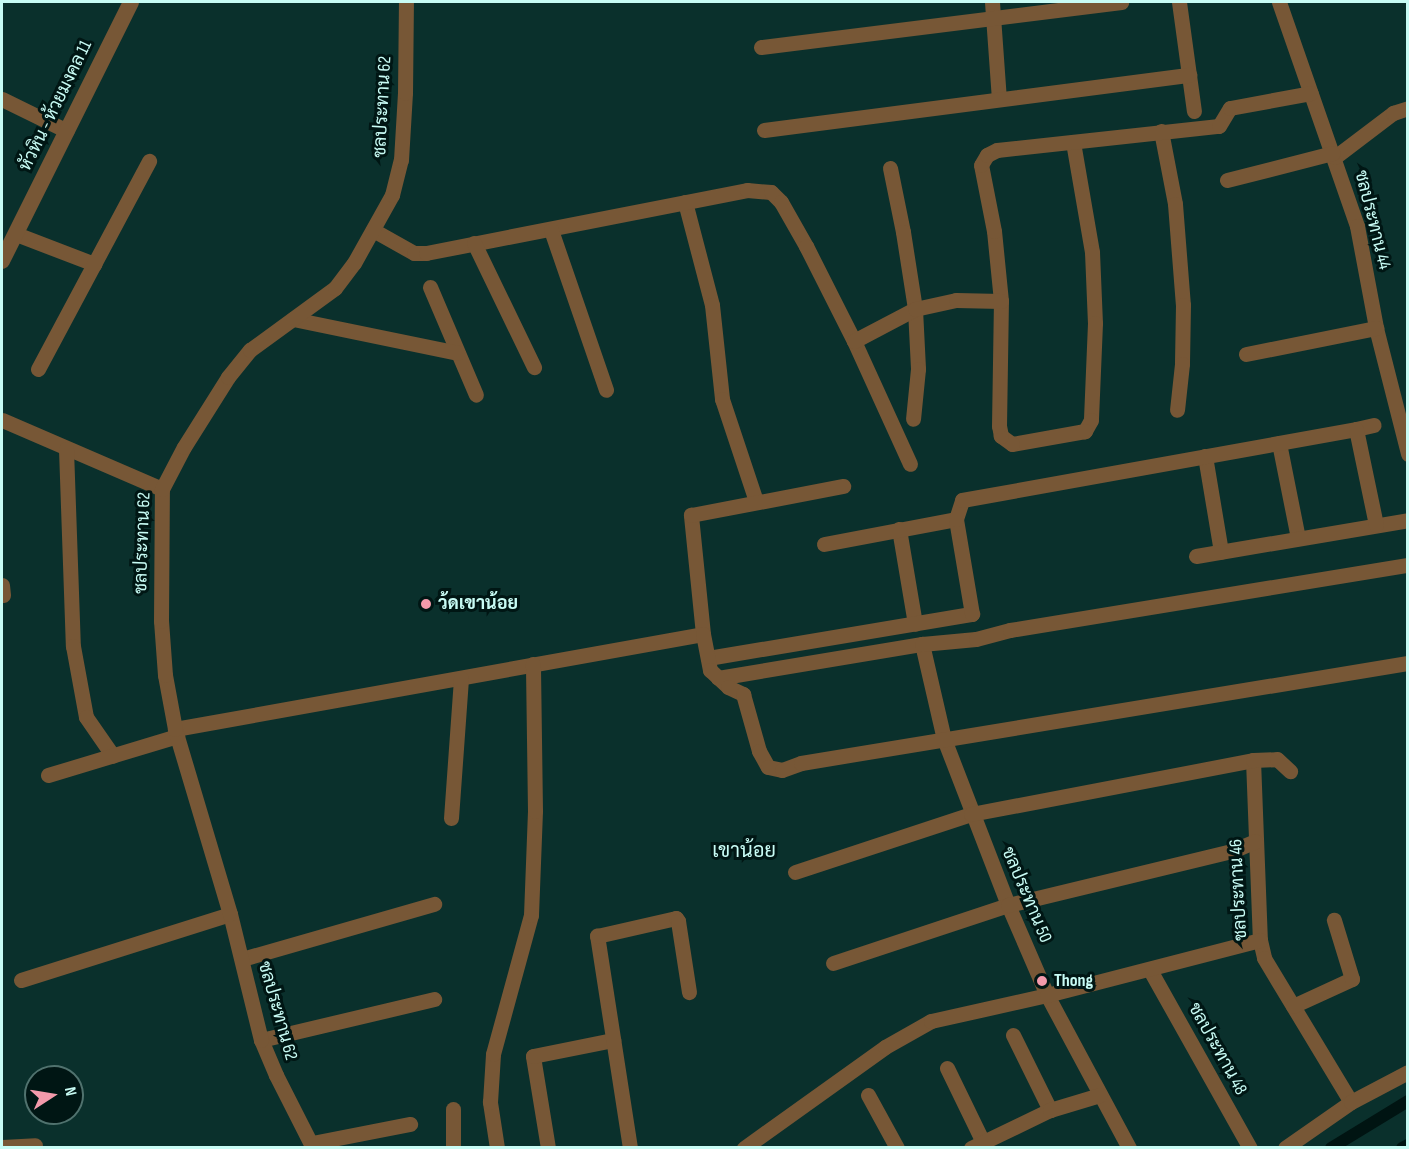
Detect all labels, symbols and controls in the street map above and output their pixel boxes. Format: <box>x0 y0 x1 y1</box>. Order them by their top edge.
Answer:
street label: หัวหิน - ห้วยมงคล 11 <box>15 37 97 175</box>
street label: ชลประทาน 62 <box>370 56 396 158</box>
street label: ชลประทาน 44 <box>1349 168 1395 272</box>
street label: ชลประทาน 62 <box>130 492 156 594</box>
place label: ว้ดเขาน้อย <box>438 593 518 615</box>
marker: ว้ดเขาน้อย <box>419 597 433 611</box>
district label: เขาน้อย <box>712 839 776 863</box>
street label: ชลประทาน 46 <box>1226 839 1252 941</box>
street label: ชลประทาน 50 <box>996 844 1056 946</box>
street label: ชลประทาน 62 <box>253 959 301 1063</box>
place label: Thong <box>1054 970 1093 992</box>
marker: Thong <box>1035 974 1049 988</box>
street label: ชลประทาน 48 <box>1183 999 1251 1099</box>
north arrow <box>24 1065 84 1125</box>
text: N <box>60 1085 80 1098</box>

